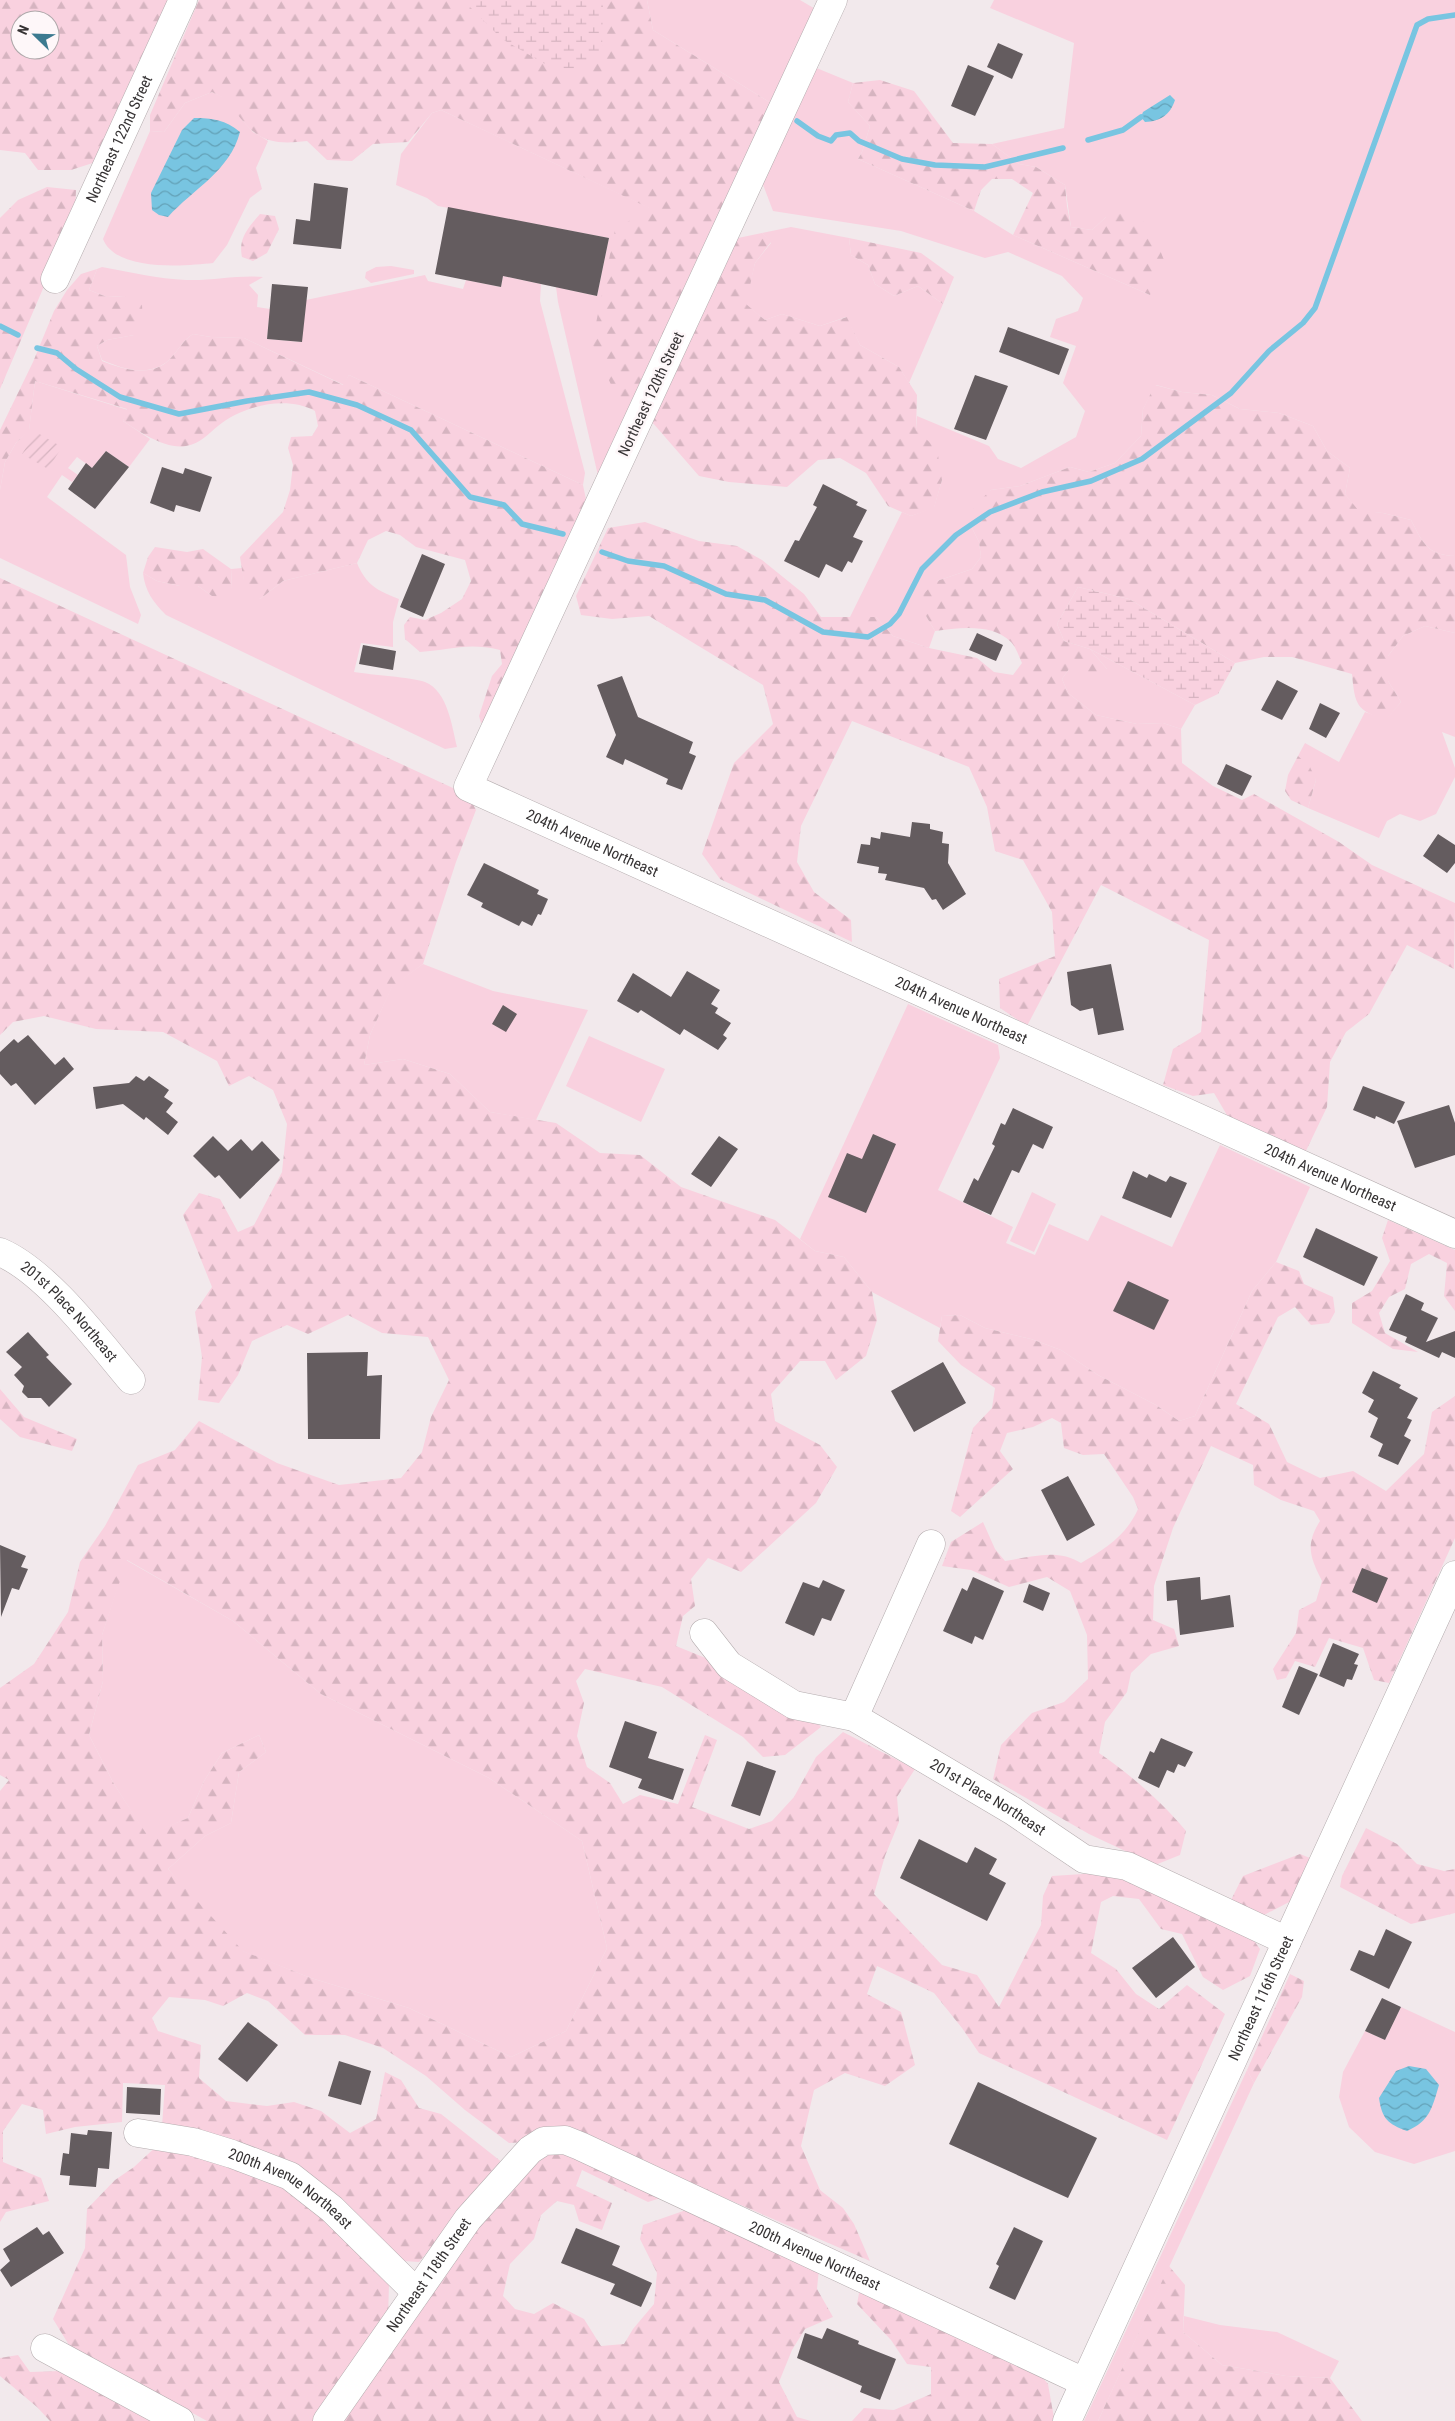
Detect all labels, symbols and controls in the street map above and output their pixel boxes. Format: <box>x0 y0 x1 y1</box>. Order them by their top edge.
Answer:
north arrow <box>10 10 60 60</box>
text: N <box>14 23 32 37</box>
street label: Northeast 122nd Street <box>82 73 156 206</box>
street label: Northeast 120th Street <box>614 329 688 459</box>
street label: 204th Avenue Northeast <box>523 806 661 881</box>
street label: 204th Avenue Northeast <box>892 973 1030 1048</box>
street label: 204th Avenue Northeast <box>1261 1140 1399 1215</box>
street label: 201st Place Northeast <box>17 1257 121 1366</box>
street label: 201st Place Northeast <box>927 1755 1049 1839</box>
street label: Northeast 116th Street <box>1225 1933 1297 2063</box>
street label: 200th Avenue Northeast <box>226 2145 356 2233</box>
street label: Northeast 118th Street <box>383 2215 475 2336</box>
street label: 200th Avenue Northeast <box>746 2217 883 2294</box>

